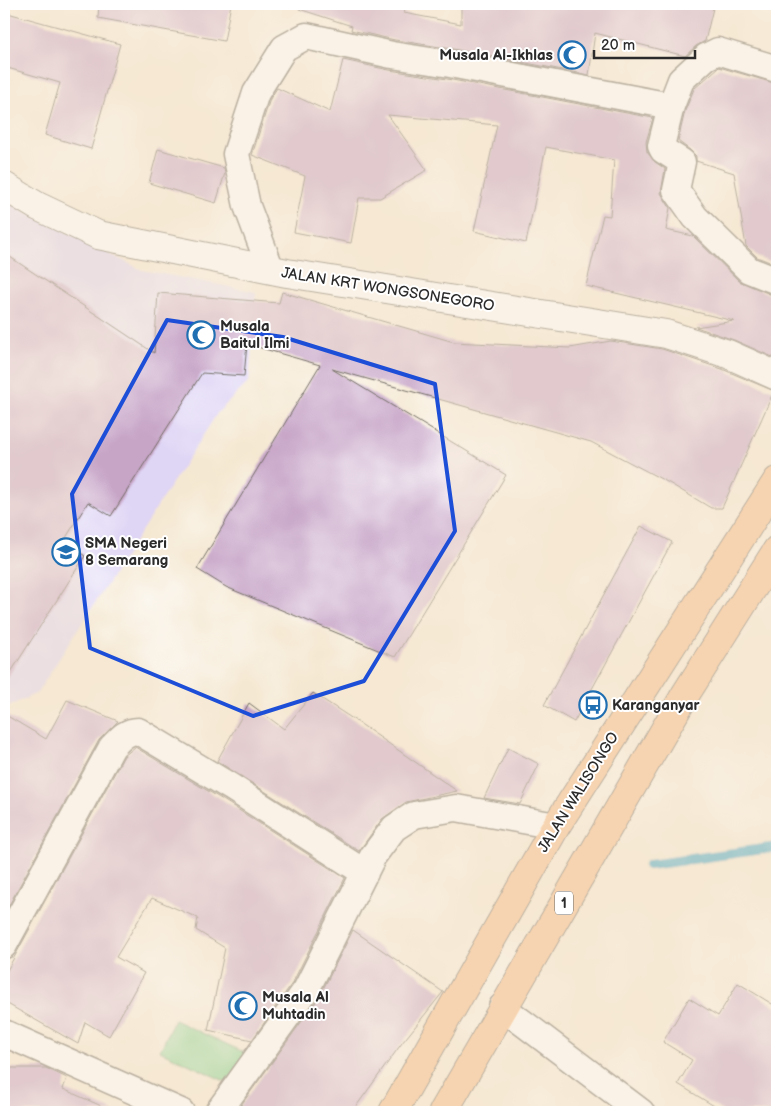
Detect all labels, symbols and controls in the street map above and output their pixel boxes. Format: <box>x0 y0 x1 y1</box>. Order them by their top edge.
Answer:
scale bar <box>594 28 695 60</box>
text: 20 m <box>601 36 635 55</box>
mosque icon: Musala Al-Ikhlas <box>557 40 587 70</box>
place label: Musala Al-Ikhlas <box>439 46 553 65</box>
street label: JALAN KRT WONGSONEGORO <box>280 263 496 316</box>
place label: Musala Baitul Ilmi <box>220 317 289 353</box>
mosque icon: Musala Baitul Ilmi <box>186 320 216 350</box>
place label: SMA Negeri 8 Semarang <box>85 534 168 570</box>
school or university icon: SMA Negeri 8 Semarang <box>51 537 81 567</box>
bus stop icon: Karanganyar <box>578 690 608 720</box>
place label: Karanganyar <box>612 696 701 715</box>
street label: JALAN WALISONGO <box>534 729 623 856</box>
road number: 1 <box>555 891 573 914</box>
place label: Musala Al Muhtadin <box>262 988 329 1024</box>
mosque icon: Musala Al Muhtadin <box>228 991 258 1021</box>

